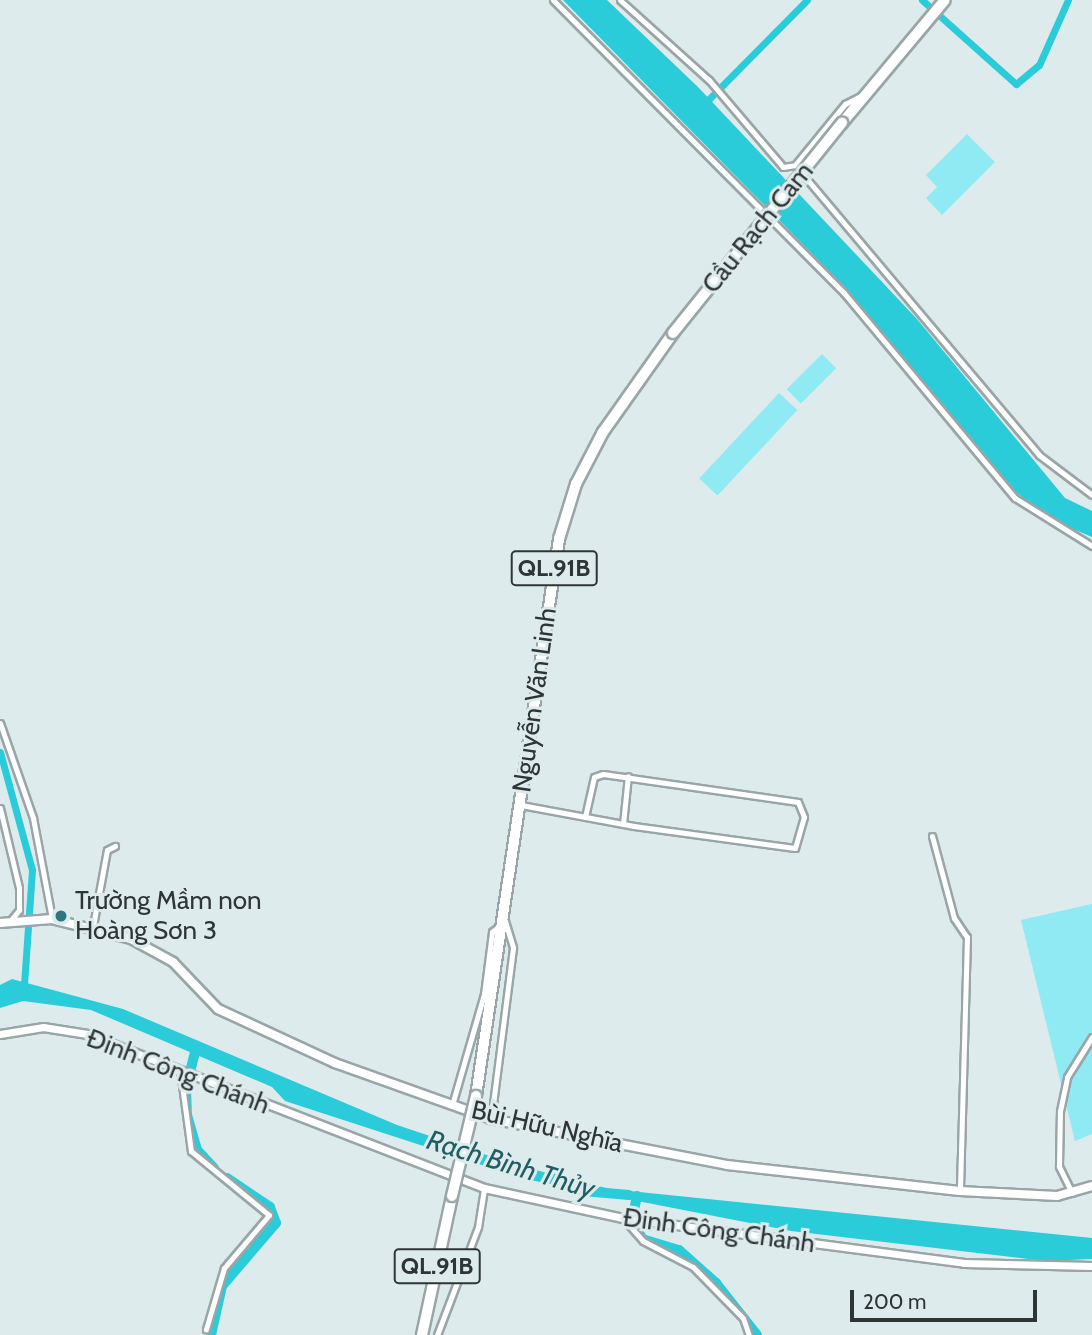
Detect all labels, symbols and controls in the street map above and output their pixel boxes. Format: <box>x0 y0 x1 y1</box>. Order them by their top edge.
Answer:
street label: Cầu Rạch Cam <box>696 156 820 300</box>
road number: QL.91B <box>510 548 598 588</box>
street label: Nguyễn Văn Linh <box>507 606 563 794</box>
place label: Trường Mầm non Hoàng Sơn 3 <box>75 885 261 946</box>
marker: Trường Mầm non Hoàng Sơn 3 <box>53 908 69 924</box>
street label: Đinh Công Chánh <box>82 1023 274 1121</box>
street label: Bùi Hữu Nghĩa <box>468 1094 626 1160</box>
water label: Rạch Bình Thủy <box>423 1123 599 1205</box>
street label: Đinh Công Chánh <box>621 1202 817 1260</box>
road number: QL.91B <box>393 1246 481 1286</box>
scale bar <box>854 1276 1041 1320</box>
text: 200 m <box>863 1289 926 1314</box>

